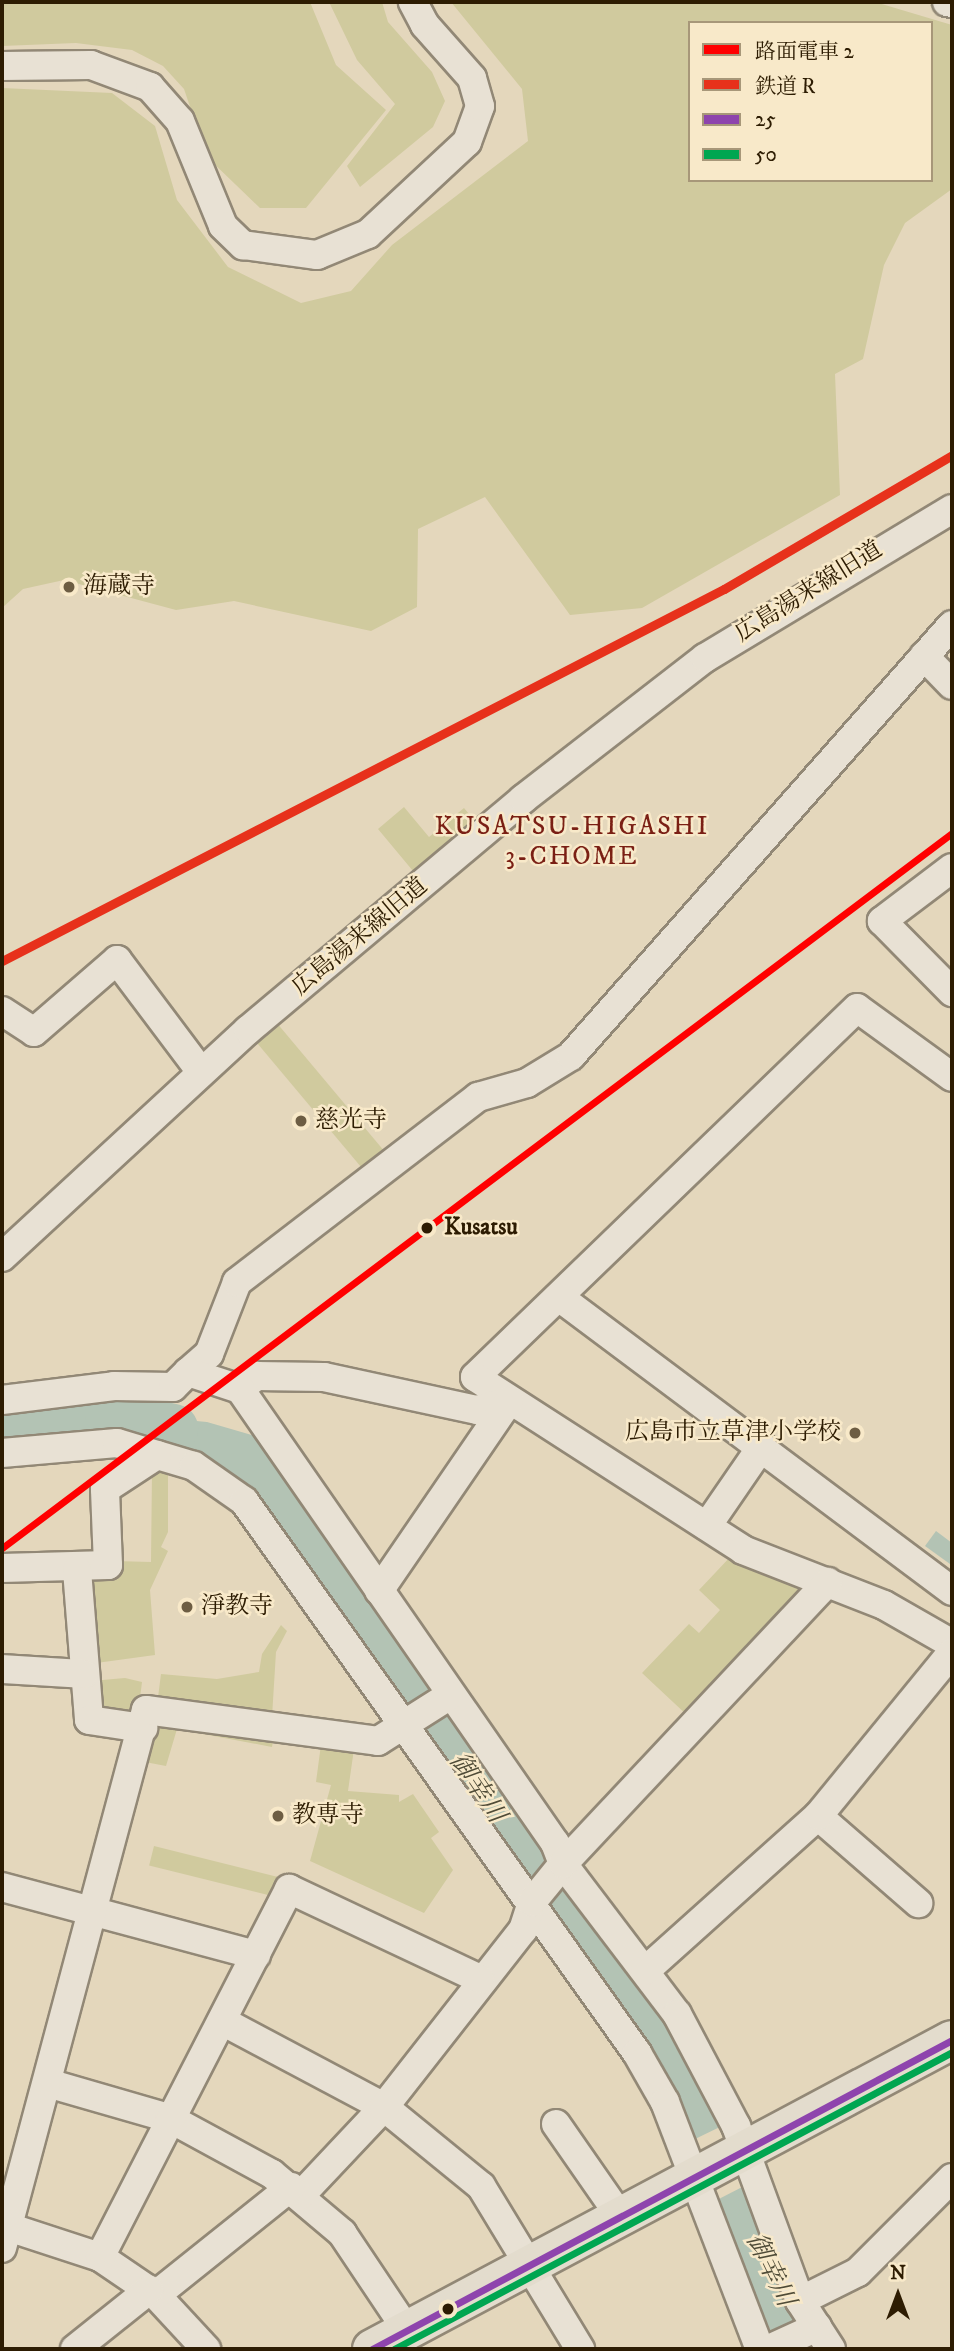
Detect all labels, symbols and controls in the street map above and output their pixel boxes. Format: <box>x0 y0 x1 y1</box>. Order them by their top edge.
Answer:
legend <box>688 21 933 182</box>
text: 路面電車 2 <box>755 39 854 65</box>
text: 鉄道 R <box>755 74 815 100</box>
text: 25 <box>755 107 776 133</box>
text: 50 <box>755 142 777 168</box>
street label: 広島湯来線旧道 <box>730 535 888 649</box>
place label: 海蔵寺 <box>83 573 155 601</box>
marker: 海蔵寺 <box>61 579 77 595</box>
district label: KUSATSU-HIGASHI 3-CHOME <box>436 811 708 872</box>
street label: 広島湯来線旧道 <box>286 872 434 1002</box>
place label: 慈光寺 <box>315 1107 387 1135</box>
marker: 慈光寺 <box>293 1113 309 1129</box>
place label: Kusatsu <box>444 1214 518 1242</box>
marker: Kusatsu <box>416 1217 438 1239</box>
place label: 広島市立草津小学校 <box>625 1419 841 1447</box>
marker: 広島市立草津小学校 <box>847 1425 863 1441</box>
place label: 淨教寺 <box>201 1593 273 1621</box>
marker: 淨教寺 <box>179 1599 195 1615</box>
water label: 御幸川 <box>442 1747 512 1829</box>
place label: 教専寺 <box>292 1802 364 1830</box>
marker: 教専寺 <box>270 1808 286 1824</box>
water label: 御幸川 <box>739 2228 801 2312</box>
north arrow <box>863 2260 933 2330</box>
text: N <box>890 2262 906 2285</box>
unlabelled marker <box>441 2302 455 2316</box>

